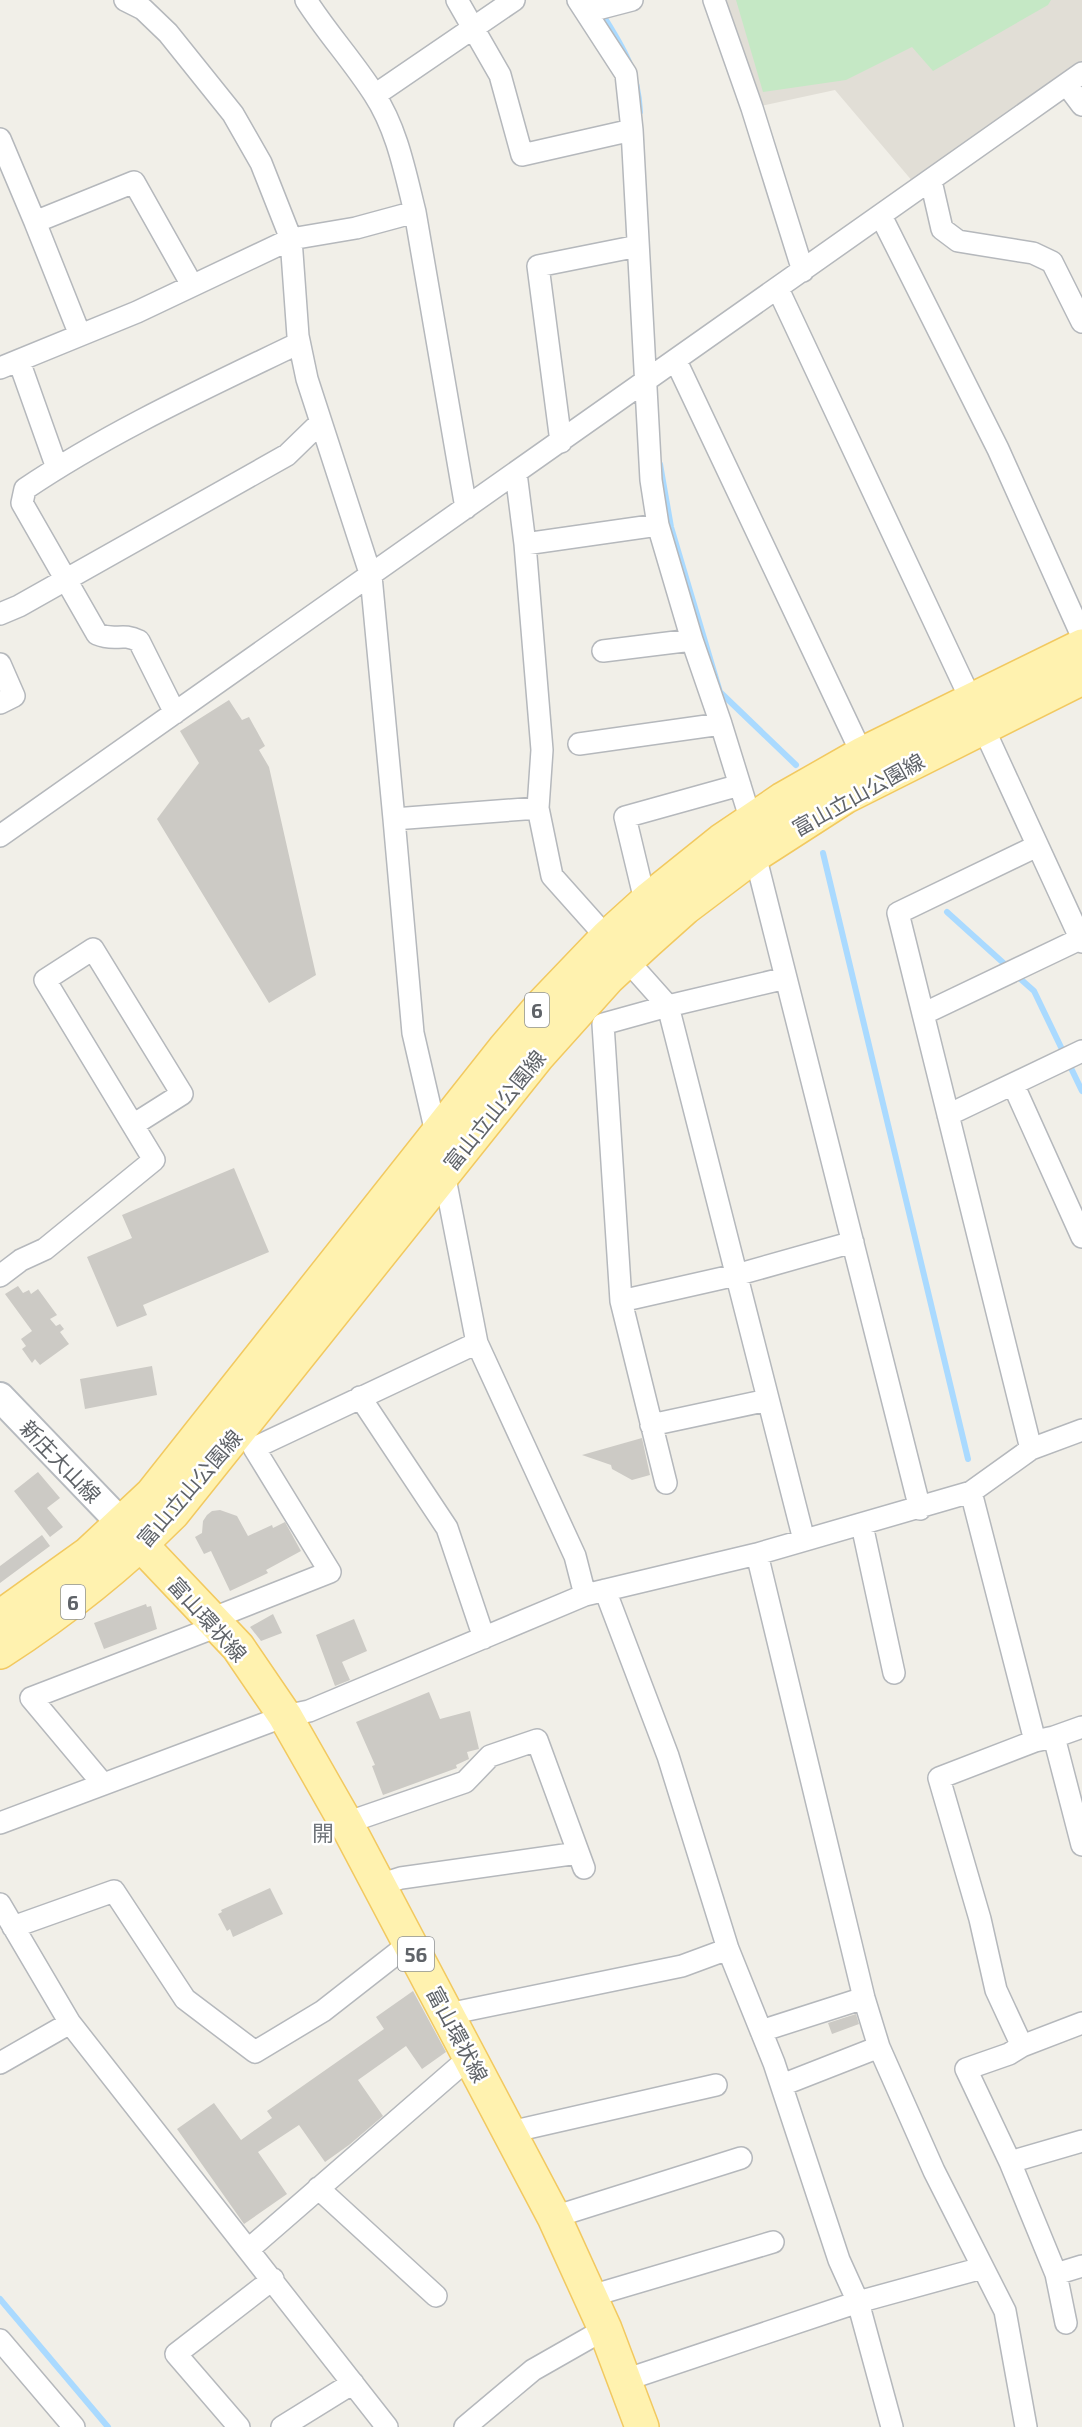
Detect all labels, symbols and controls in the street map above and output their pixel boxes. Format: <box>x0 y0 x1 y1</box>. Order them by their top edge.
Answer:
street label: 富山立山公園線 <box>788 747 928 841</box>
road number: 6 <box>525 993 549 1027</box>
street label: 富山立山公園線 <box>438 1045 550 1175</box>
street label: 新庄大山線 <box>16 1415 106 1507</box>
street label: 富山立山公園線 <box>131 1424 247 1552</box>
street label: 富山環状線 <box>164 1572 252 1666</box>
road number: 6 <box>61 1585 85 1619</box>
district label: 開 <box>312 1819 334 1845</box>
road number: 56 <box>398 1937 434 1971</box>
street label: 富山環状線 <box>422 1982 494 2086</box>

